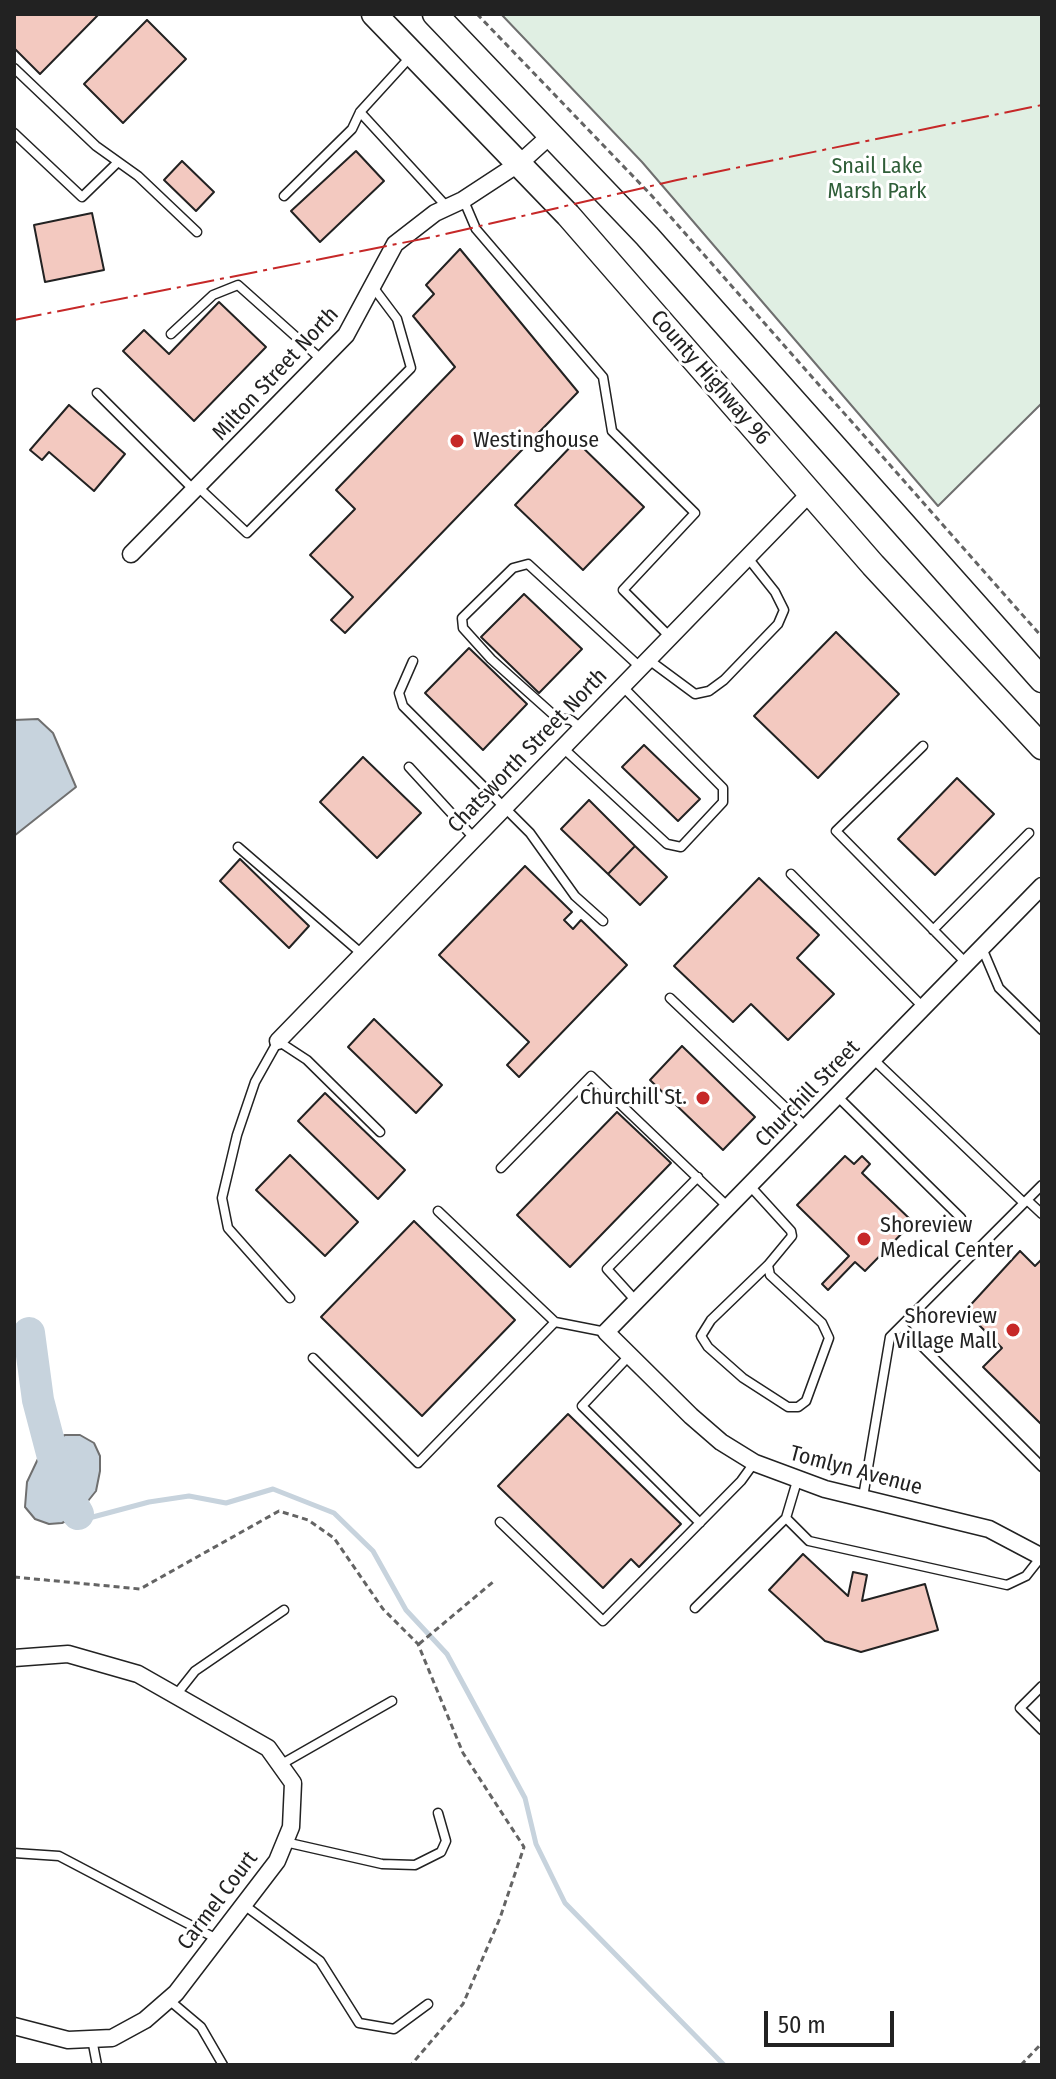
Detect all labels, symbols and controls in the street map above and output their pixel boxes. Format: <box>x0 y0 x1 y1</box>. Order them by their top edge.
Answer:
park label: Snail Lake Marsh Park <box>827 154 927 206</box>
street label: Milton Street North <box>207 302 345 446</box>
street label: County Highway 96 <box>644 305 776 451</box>
place label: Westinghouse <box>473 428 599 454</box>
marker: Westinghouse <box>448 432 466 450</box>
street label: Chatsworth Street North <box>443 663 613 839</box>
street label: Churchill Street <box>750 1035 866 1153</box>
place label: Churchill St. <box>580 1085 687 1111</box>
marker: Churchill St. <box>694 1089 712 1107</box>
place label: Shoreview Medical Center <box>880 1213 1013 1264</box>
marker: Shoreview Medical Center <box>855 1230 873 1248</box>
place label: Shoreview Village Mall <box>894 1304 997 1356</box>
marker: Shoreview Village Mall <box>1004 1321 1022 1339</box>
street label: Tomlyn Avenue <box>787 1441 925 1501</box>
street label: Carmel Court <box>172 1846 264 1956</box>
scale bar <box>768 1995 898 2045</box>
text: 50 m <box>778 2011 826 2039</box>

